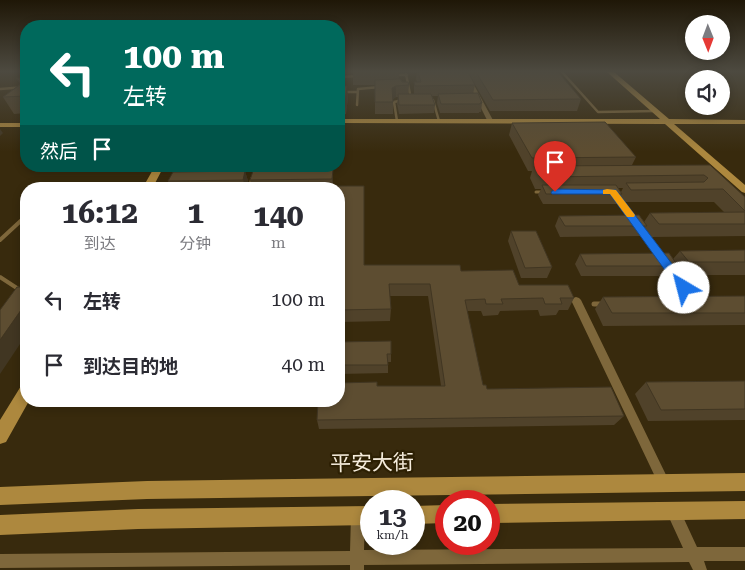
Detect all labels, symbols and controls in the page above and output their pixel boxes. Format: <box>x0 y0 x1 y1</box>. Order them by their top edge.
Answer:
north arrow <box>685 15 730 60</box>
map controls <box>685 15 730 115</box>
text: 100 m <box>123 36 224 77</box>
icon: left <box>40 40 105 105</box>
button: sound <box>685 70 730 115</box>
text: 左转 <box>123 84 167 109</box>
icon: arrive <box>88 135 116 163</box>
text: 然后 <box>40 140 78 163</box>
pin <box>534 141 576 192</box>
icon: arrive <box>541 148 569 176</box>
text: 16:12 <box>61 195 138 230</box>
text: 1 <box>187 195 204 230</box>
text: 140 <box>253 198 303 233</box>
text: m <box>271 233 286 252</box>
text: 到达 <box>84 234 116 253</box>
text: 分钟 <box>180 234 212 253</box>
position arrow <box>657 261 709 313</box>
icon: left <box>40 286 68 314</box>
text: 100 m <box>271 288 325 311</box>
text: 左转 <box>83 290 121 313</box>
icon: arrive <box>40 351 68 379</box>
text: 40 m <box>282 353 325 376</box>
text: 到达目的地 <box>83 355 178 378</box>
street label: 平安大街 <box>330 450 414 476</box>
speed limit sign: 20 <box>435 490 500 555</box>
text: 13 <box>378 502 407 531</box>
text: km/h <box>376 528 409 542</box>

